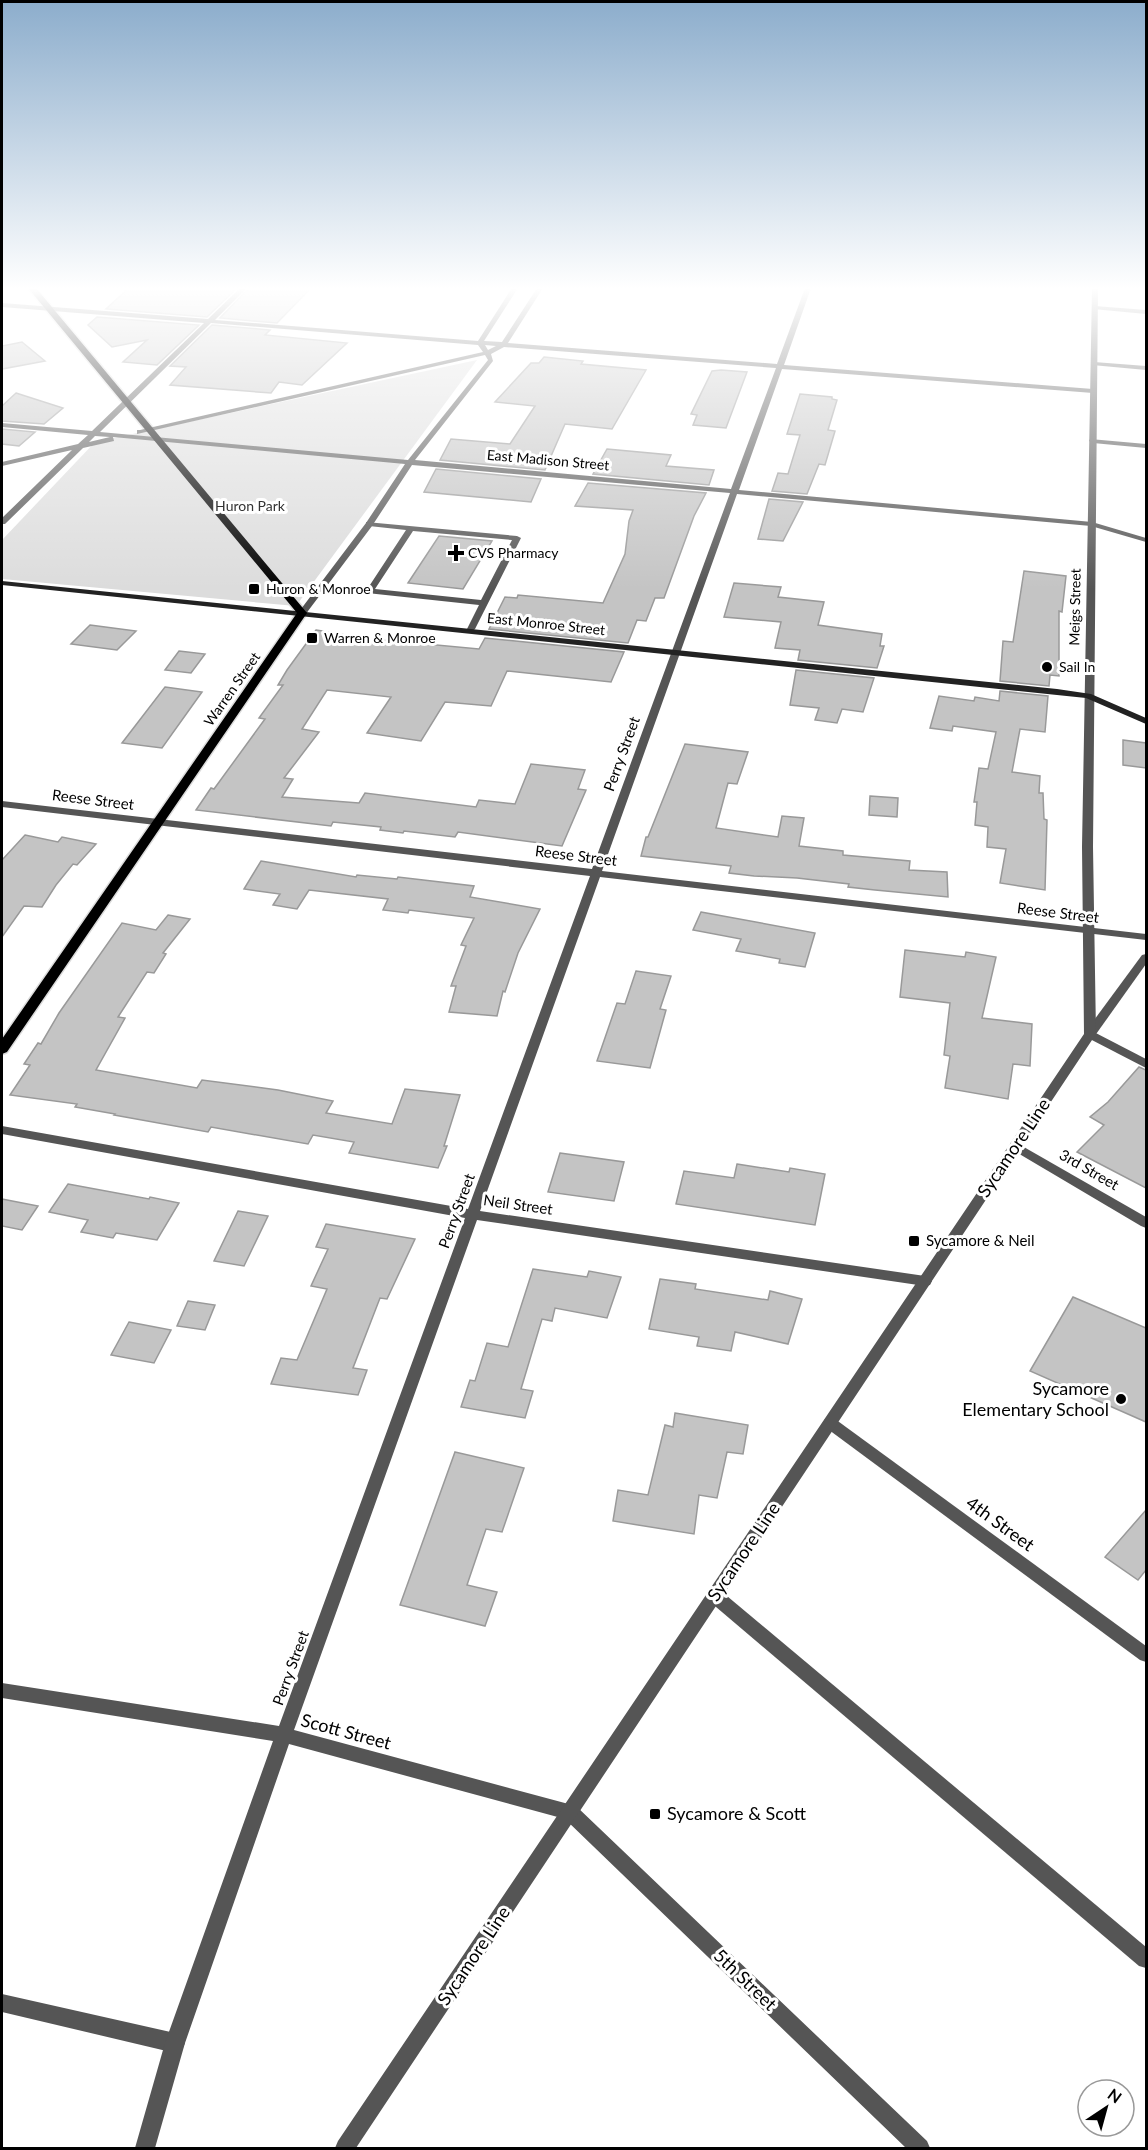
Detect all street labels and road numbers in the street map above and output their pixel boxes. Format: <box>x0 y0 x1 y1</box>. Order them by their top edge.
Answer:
street label: East Madison Street <box>486 446 610 473</box>
street label: Meigs Street <box>1065 568 1084 646</box>
street label: East Monroe Street <box>486 609 606 638</box>
street label: Warren Street <box>200 649 263 729</box>
street label: Perry Street <box>599 713 643 793</box>
street label: Reese Street <box>51 785 136 813</box>
street label: Reese Street <box>534 841 619 869</box>
street label: Reese Street <box>1016 898 1101 926</box>
street label: Sycamore Line <box>972 1094 1054 1201</box>
street label: 3rd Street <box>1057 1145 1123 1194</box>
street label: Perry Street <box>434 1170 478 1250</box>
street label: Neil Street <box>482 1190 554 1218</box>
street label: 4th Street <box>962 1491 1039 1556</box>
street label: Sycamore Line <box>702 1498 784 1605</box>
street label: Perry Street <box>268 1627 312 1707</box>
street label: Scott Street <box>299 1708 394 1754</box>
street label: Sycamore Line <box>432 1902 514 2009</box>
street label: 5th Street <box>710 1944 782 2015</box>

